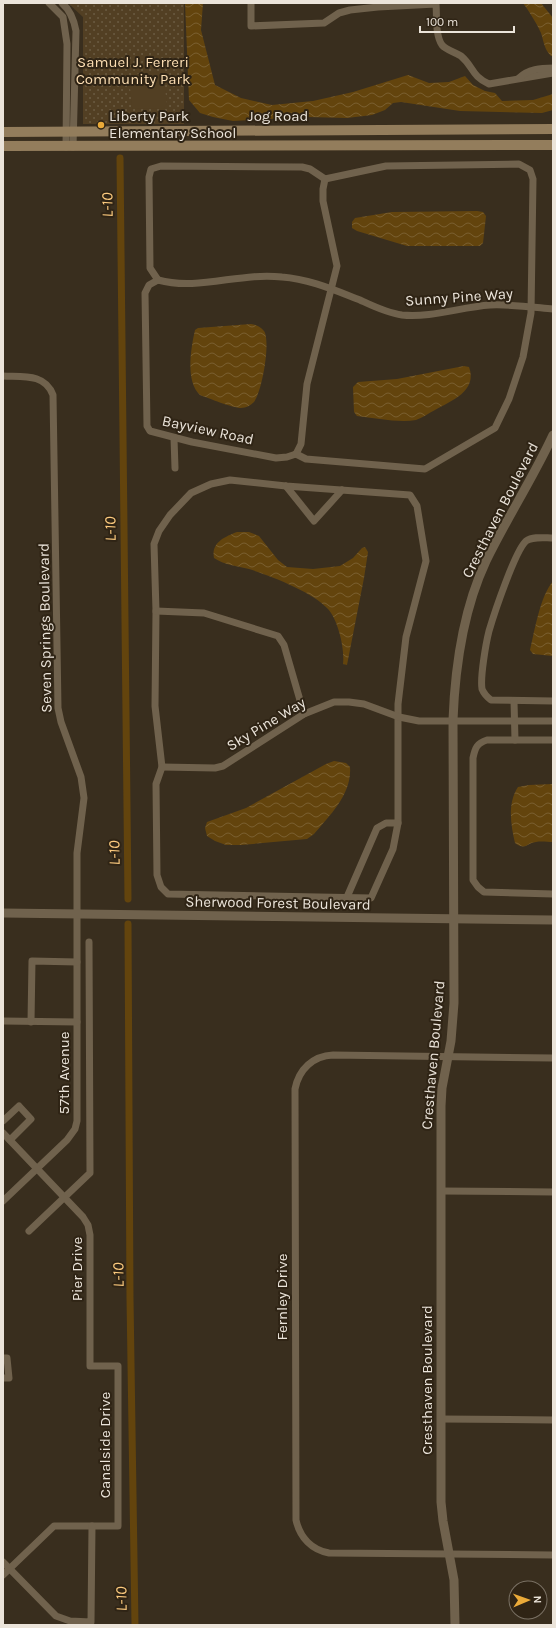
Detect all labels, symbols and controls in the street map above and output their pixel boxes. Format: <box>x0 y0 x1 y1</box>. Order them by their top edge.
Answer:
scale bar <box>420 8 514 34</box>
text: 100 m <box>426 15 458 29</box>
park label: Samuel J. Ferreri Community Park <box>76 53 190 88</box>
place label: Liberty Park Elementary School <box>109 107 236 142</box>
street label: Jog Road <box>248 107 308 125</box>
marker: Liberty Park Elementary School <box>96 120 106 130</box>
water label: L-10 <box>97 192 117 218</box>
street label: Sunny Pine Way <box>404 284 514 310</box>
street label: Bayview Road <box>161 412 255 448</box>
street label: Cresthaven Boulevard <box>458 439 542 581</box>
water label: L-10 <box>100 516 120 542</box>
street label: Seven Springs Boulevard <box>35 543 55 713</box>
street label: Sky Pine Way <box>223 693 309 755</box>
water label: L-10 <box>104 840 124 866</box>
street label: Sherwood Forest Boulevard <box>185 892 371 914</box>
street label: Cresthaven Boulevard <box>418 980 448 1130</box>
street label: 57th Avenue <box>55 1031 73 1115</box>
street label: Pier Drive <box>68 1237 86 1301</box>
street label: Fernley Drive <box>273 1253 291 1341</box>
water label: L-10 <box>108 1262 128 1288</box>
street label: Cresthaven Boulevard <box>418 1305 436 1455</box>
street label: Canalside Drive <box>96 1392 114 1498</box>
north arrow <box>508 1580 548 1620</box>
water label: L-10 <box>111 1586 131 1612</box>
text: N <box>531 1595 544 1604</box>

